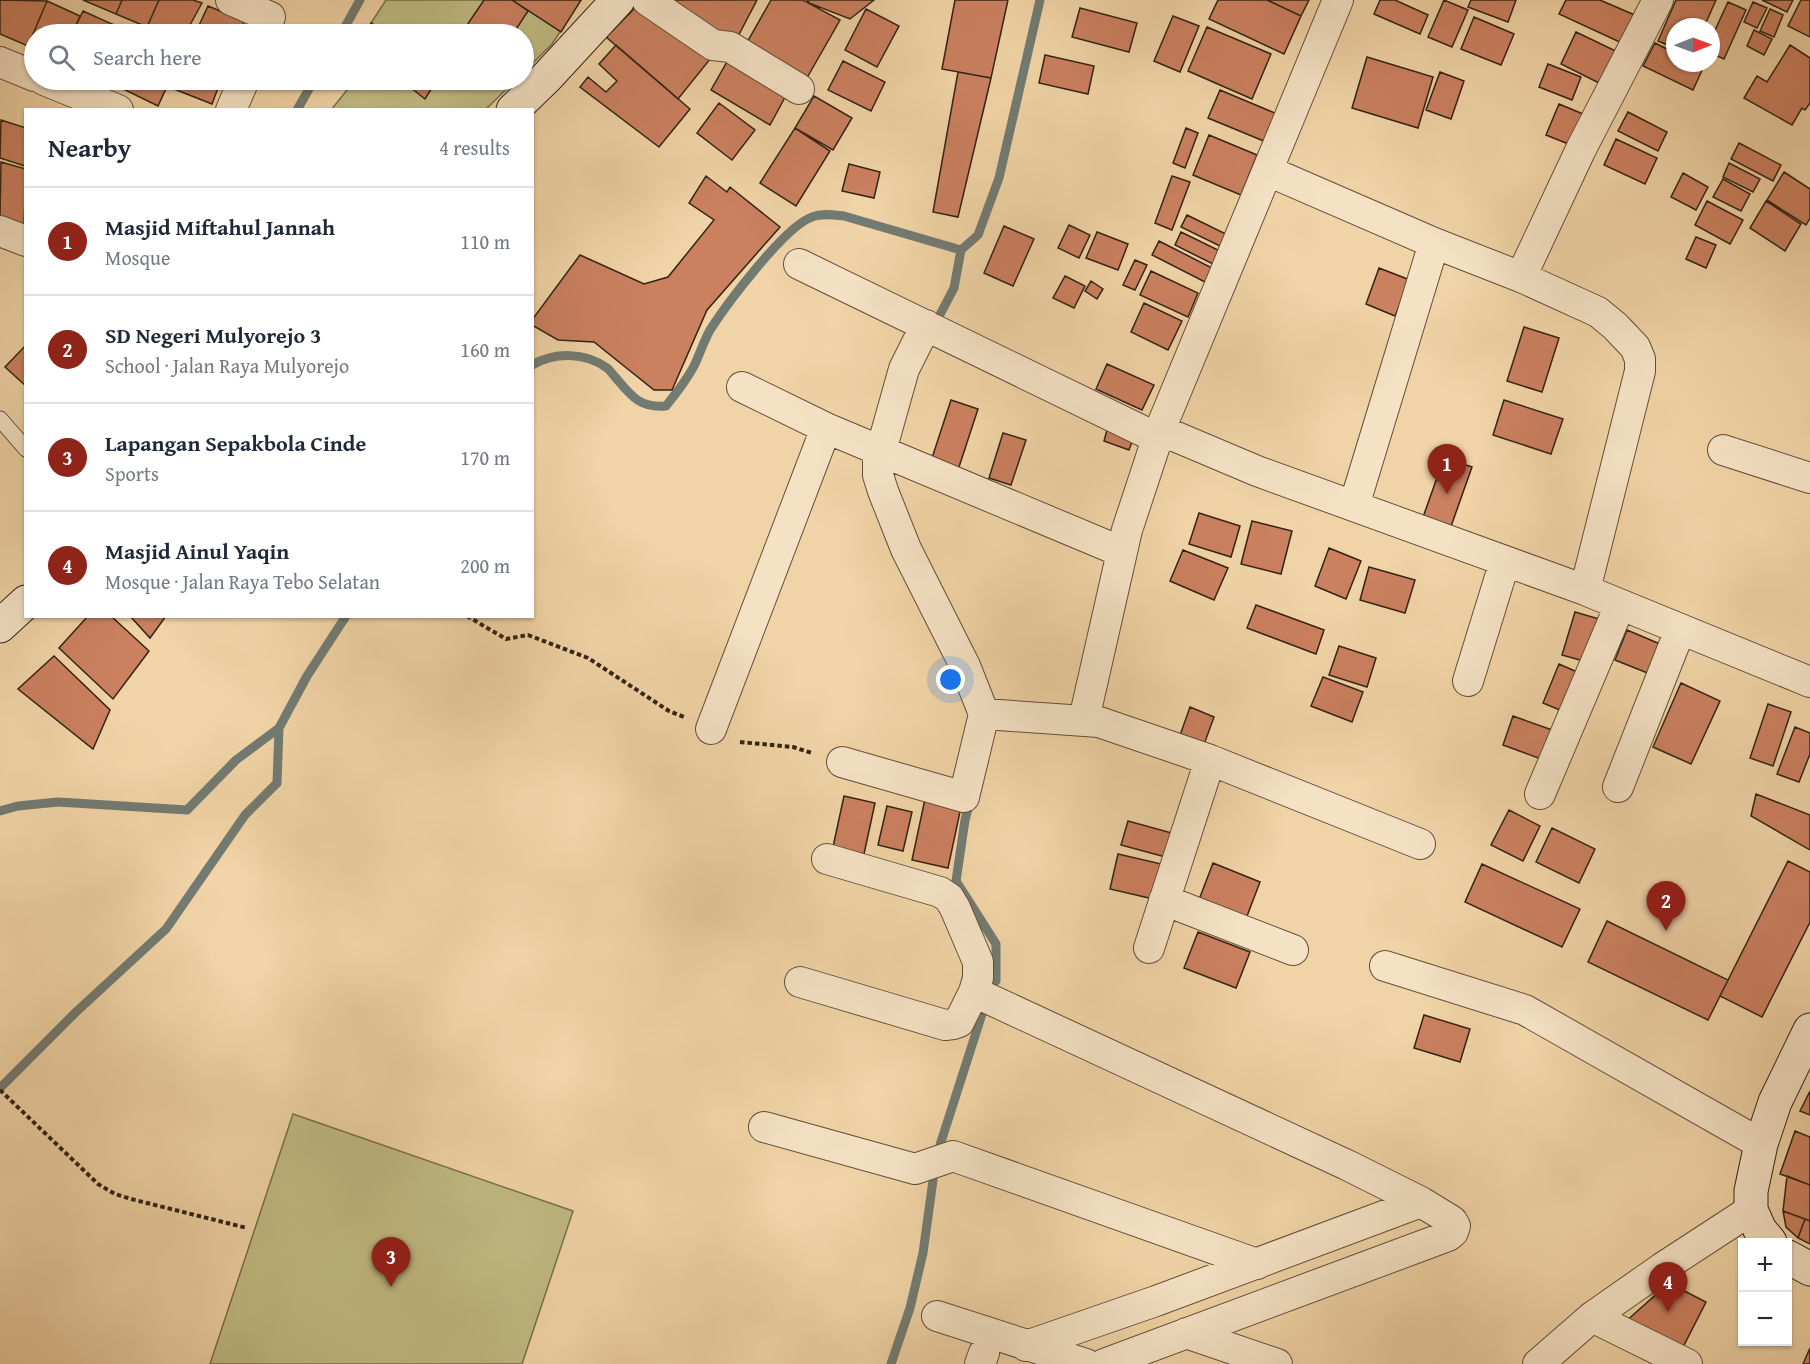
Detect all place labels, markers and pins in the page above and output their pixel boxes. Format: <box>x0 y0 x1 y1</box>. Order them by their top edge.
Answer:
pin: 1 <box>1428 444 1466 494</box>
pin: 2 <box>1646 882 1686 931</box>
pin: 3 <box>372 1238 410 1287</box>
pin: 4 <box>1648 1262 1688 1312</box>

